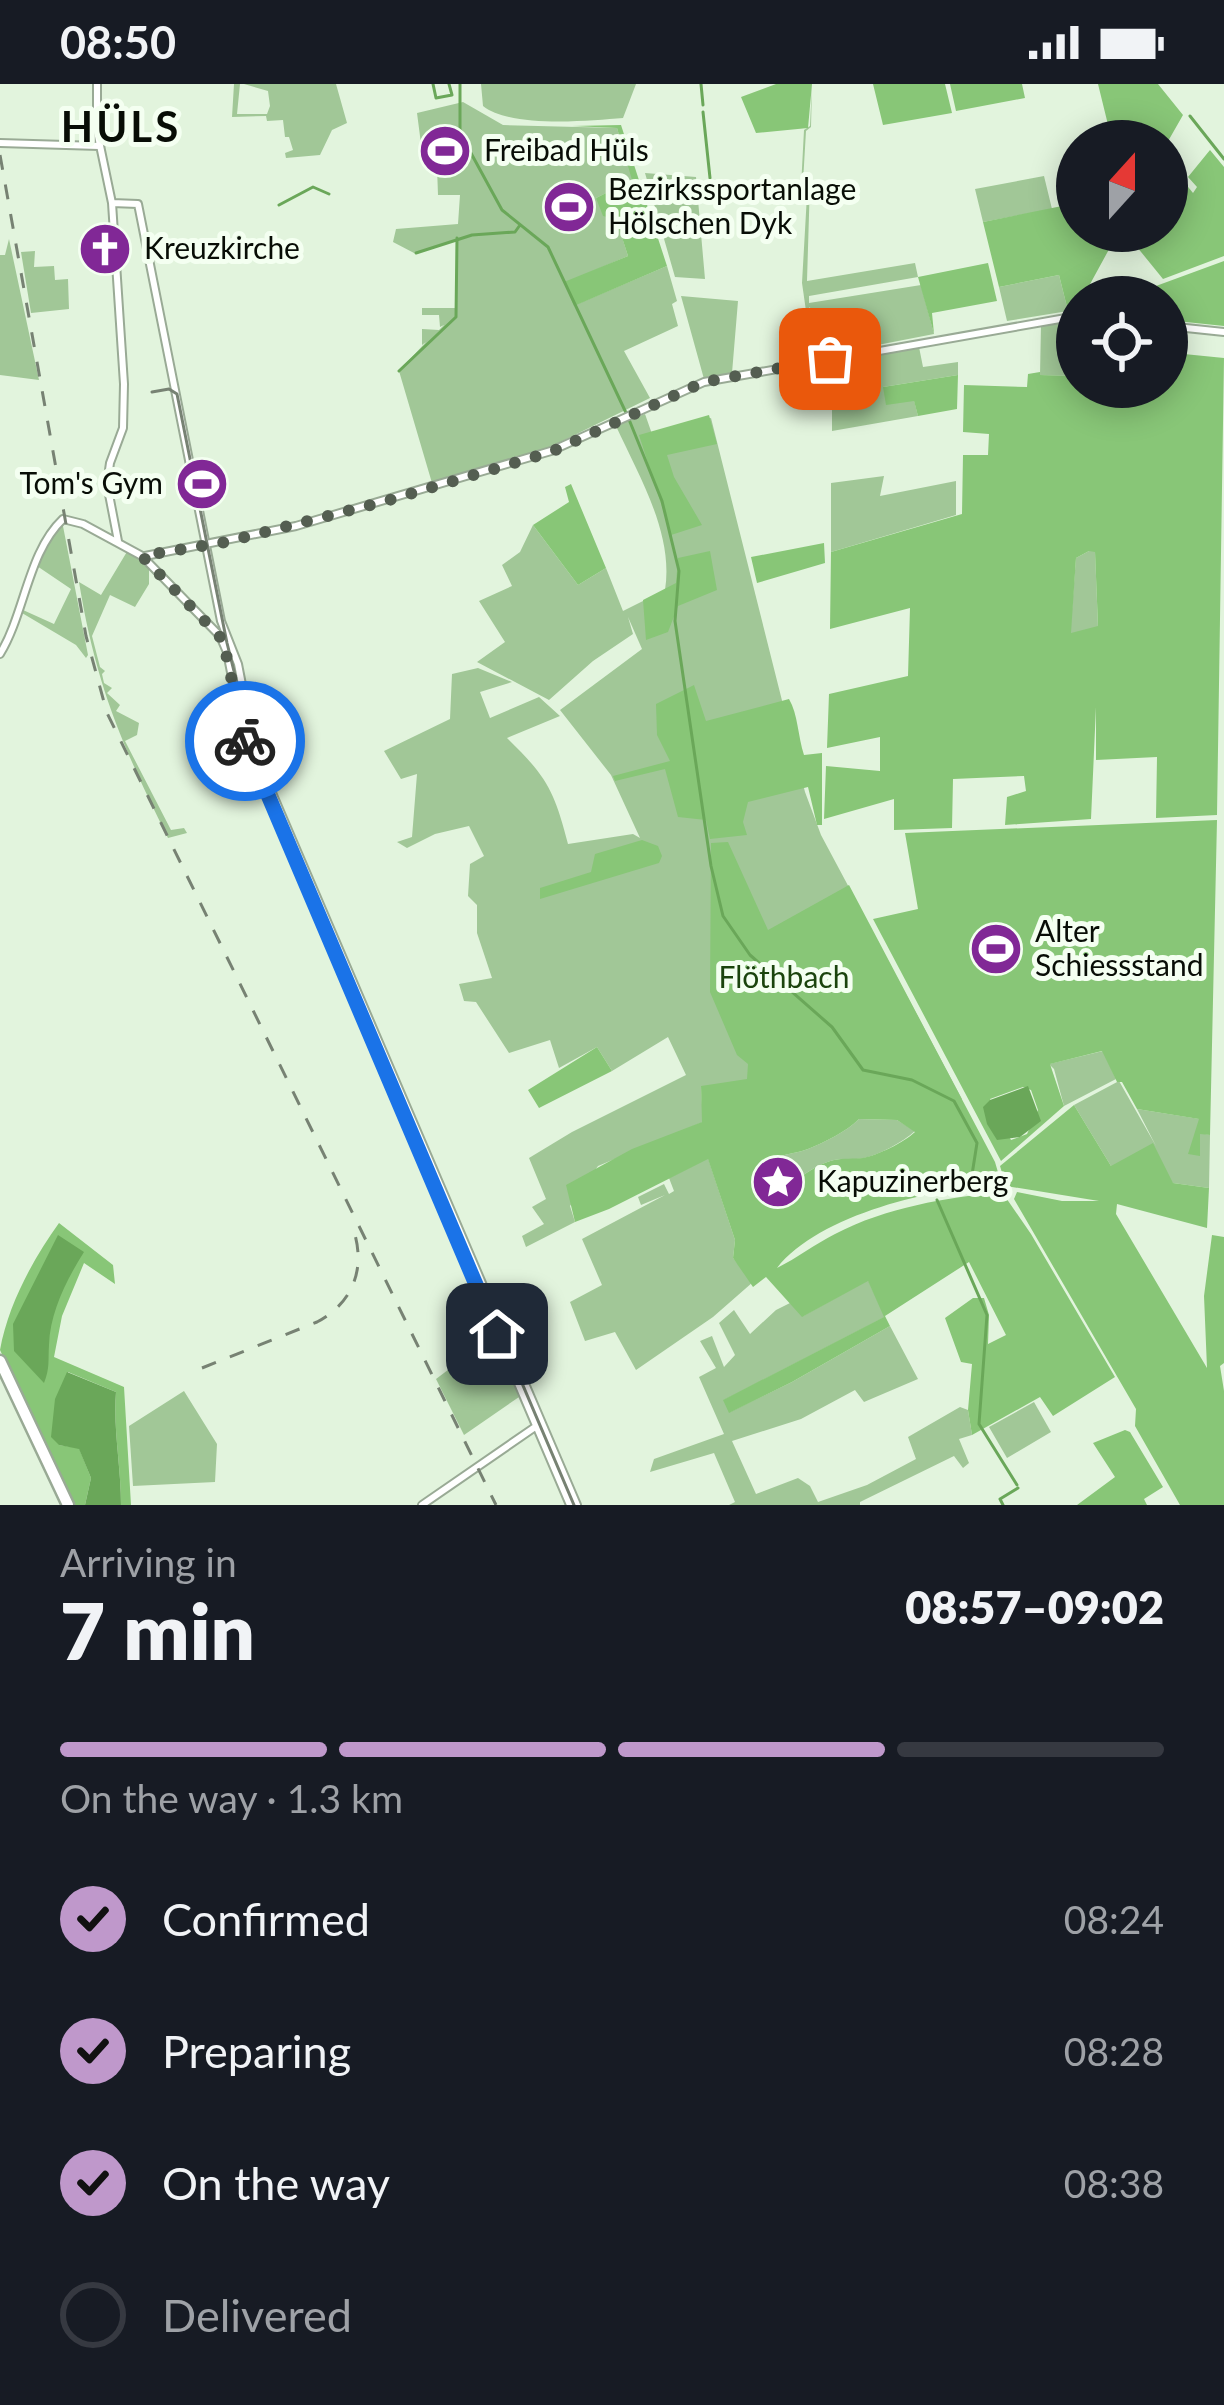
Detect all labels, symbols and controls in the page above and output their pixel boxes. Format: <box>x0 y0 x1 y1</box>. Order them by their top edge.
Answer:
text: 08:50 <box>60 15 176 69</box>
district label: HÜLS <box>61 101 181 151</box>
north arrow <box>1056 120 1188 252</box>
map controls <box>1056 120 1188 408</box>
sports icon: Freibad Hüls <box>417 123 473 179</box>
place label: Freibad Hüls <box>484 131 649 167</box>
place label: Bezirkssportanlage Hölschen Dyk <box>608 170 856 240</box>
sports icon: Bezirkssportanlage Hölschen Dyk <box>541 179 597 235</box>
church icon: Kreuzkirche <box>77 221 133 277</box>
place label: Kreuzkirche <box>144 229 300 265</box>
button: locate <box>1056 276 1188 408</box>
pin <box>779 308 881 410</box>
icon: bag <box>797 326 863 392</box>
sports icon: Tom's Gym <box>174 456 230 512</box>
place label: Tom's Gym <box>20 464 163 500</box>
courier <box>185 681 305 801</box>
icon: bike <box>212 708 278 774</box>
place label: Alter Schiessstand <box>1035 912 1203 982</box>
sports icon: Alter Schiessstand <box>968 921 1024 977</box>
park label: Flöthbach <box>719 958 849 994</box>
place icon: Kapuzinerberg <box>750 1154 806 1210</box>
place label: Kapuzinerberg <box>817 1162 1008 1198</box>
pin <box>446 1283 548 1385</box>
icon: home <box>464 1301 530 1367</box>
text: Arriving in <box>60 1539 237 1585</box>
text: 08:57–09:02 <box>905 1580 1164 1634</box>
text: 7 min <box>60 1583 255 1677</box>
text: On the way · 1.3 km <box>60 1775 403 1821</box>
icon: check <box>60 1886 126 1952</box>
text: Confirmed <box>162 1892 370 1946</box>
text: 08:24 <box>1064 1896 1164 1942</box>
icon: check <box>60 2018 126 2084</box>
text: Preparing <box>162 2024 351 2078</box>
text: 08:28 <box>1064 2028 1164 2074</box>
icon: check <box>60 2150 126 2216</box>
text: On the way <box>162 2156 390 2210</box>
text: 08:38 <box>1064 2160 1164 2206</box>
text: Delivered <box>162 2288 352 2342</box>

